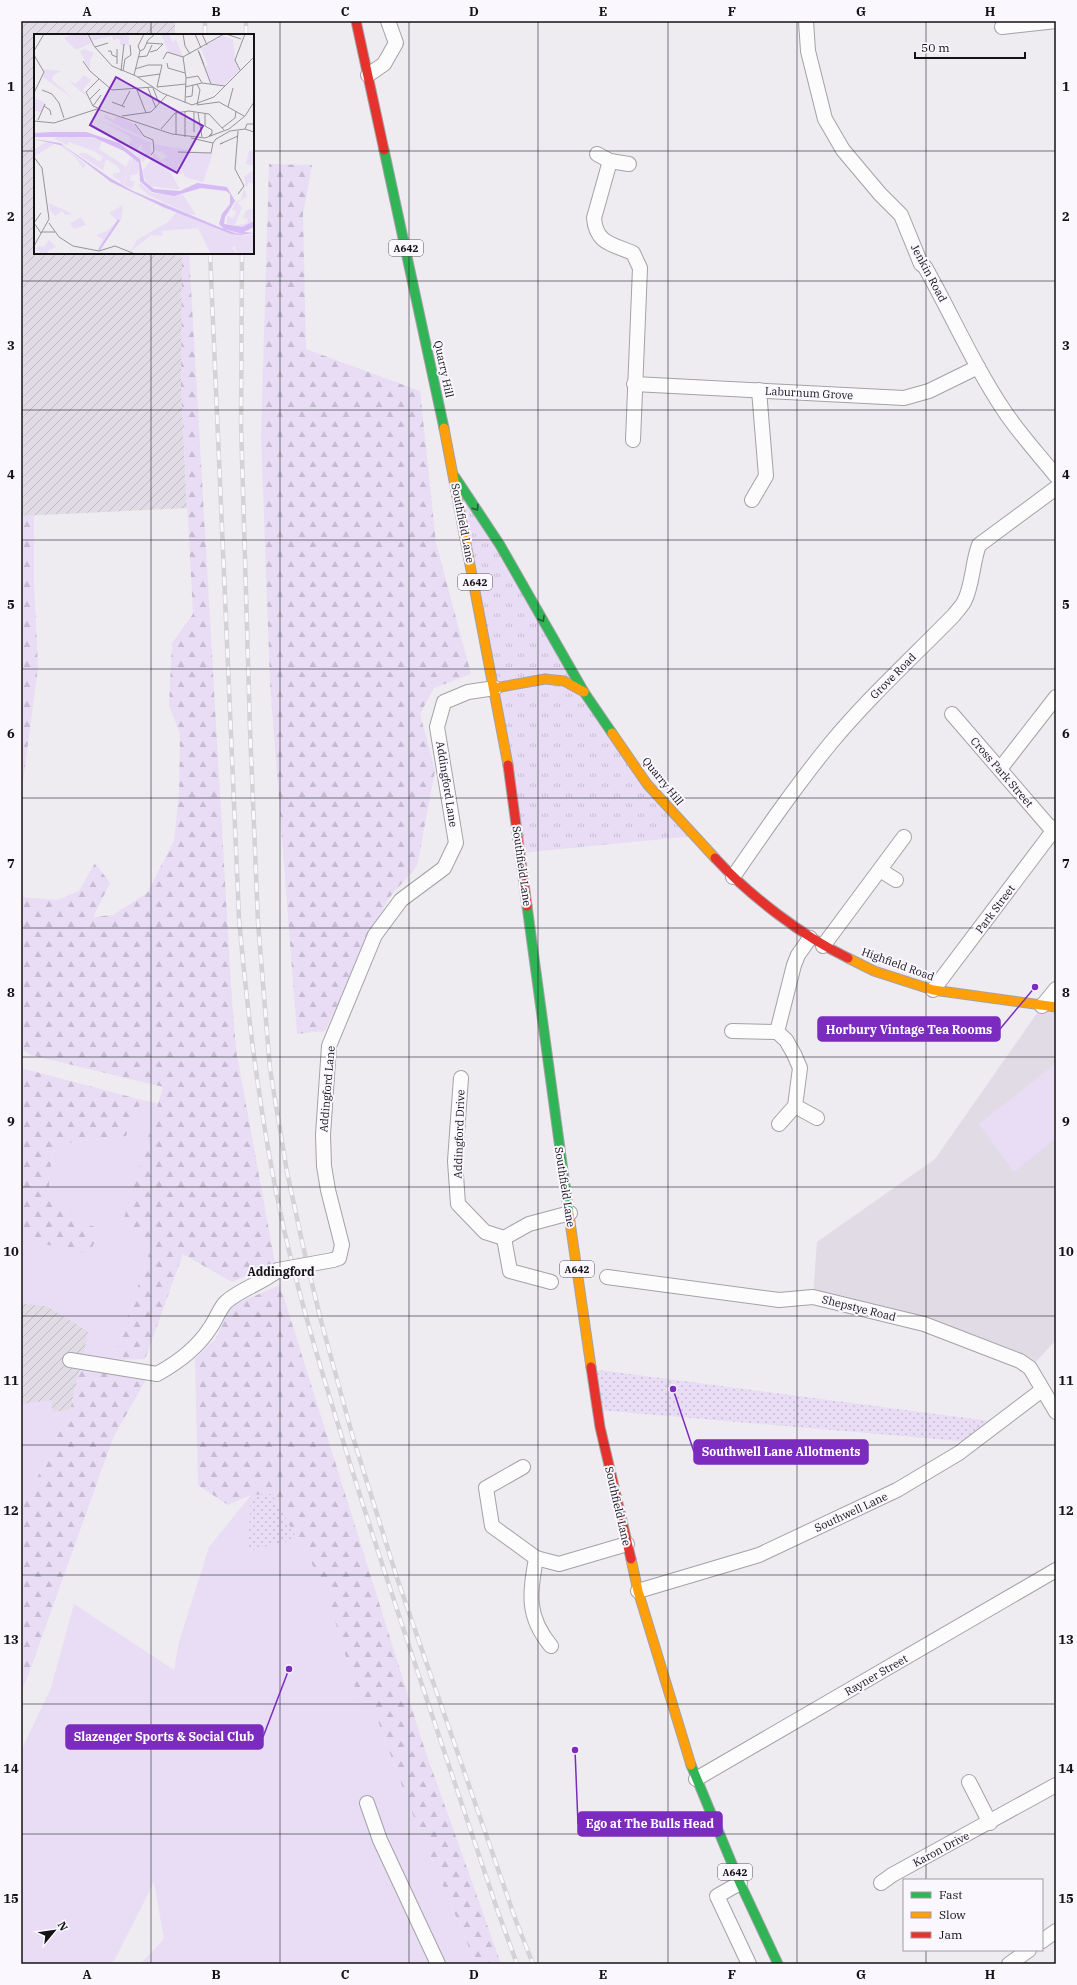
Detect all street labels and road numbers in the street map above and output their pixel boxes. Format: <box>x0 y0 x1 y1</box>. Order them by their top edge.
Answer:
road number: A642 <box>389 240 423 256</box>
street label: Jenkin Road <box>908 242 950 305</box>
street label: Quarry Hill <box>431 339 457 399</box>
street label: Laburnum Grove <box>765 384 853 402</box>
street label: Southfield Lane <box>448 482 478 564</box>
road number: A642 <box>458 574 492 590</box>
street label: Grove Road <box>867 650 919 702</box>
street label: Cross Park Street <box>968 734 1036 810</box>
street label: Addingford Lane <box>433 740 461 828</box>
street label: Quarry Hill <box>639 754 687 808</box>
street label: Southfield Lane <box>509 825 535 907</box>
street label: Park Street <box>972 882 1018 936</box>
street label: Highfield Road <box>860 944 937 984</box>
street label: Addingford Lane <box>316 1045 338 1133</box>
street label: Addingford Drive <box>450 1089 468 1179</box>
street label: Southfield Lane <box>552 1146 578 1228</box>
road number: A642 <box>560 1261 594 1277</box>
street label: Shepstye Road <box>821 1292 898 1324</box>
street label: Southfield Lane <box>602 1465 634 1547</box>
street label: Southwell Lane <box>812 1489 890 1535</box>
street label: Rayner Street <box>842 1651 910 1699</box>
street label: Karon Drive <box>910 1828 972 1870</box>
road number: A642 <box>718 1864 752 1880</box>

